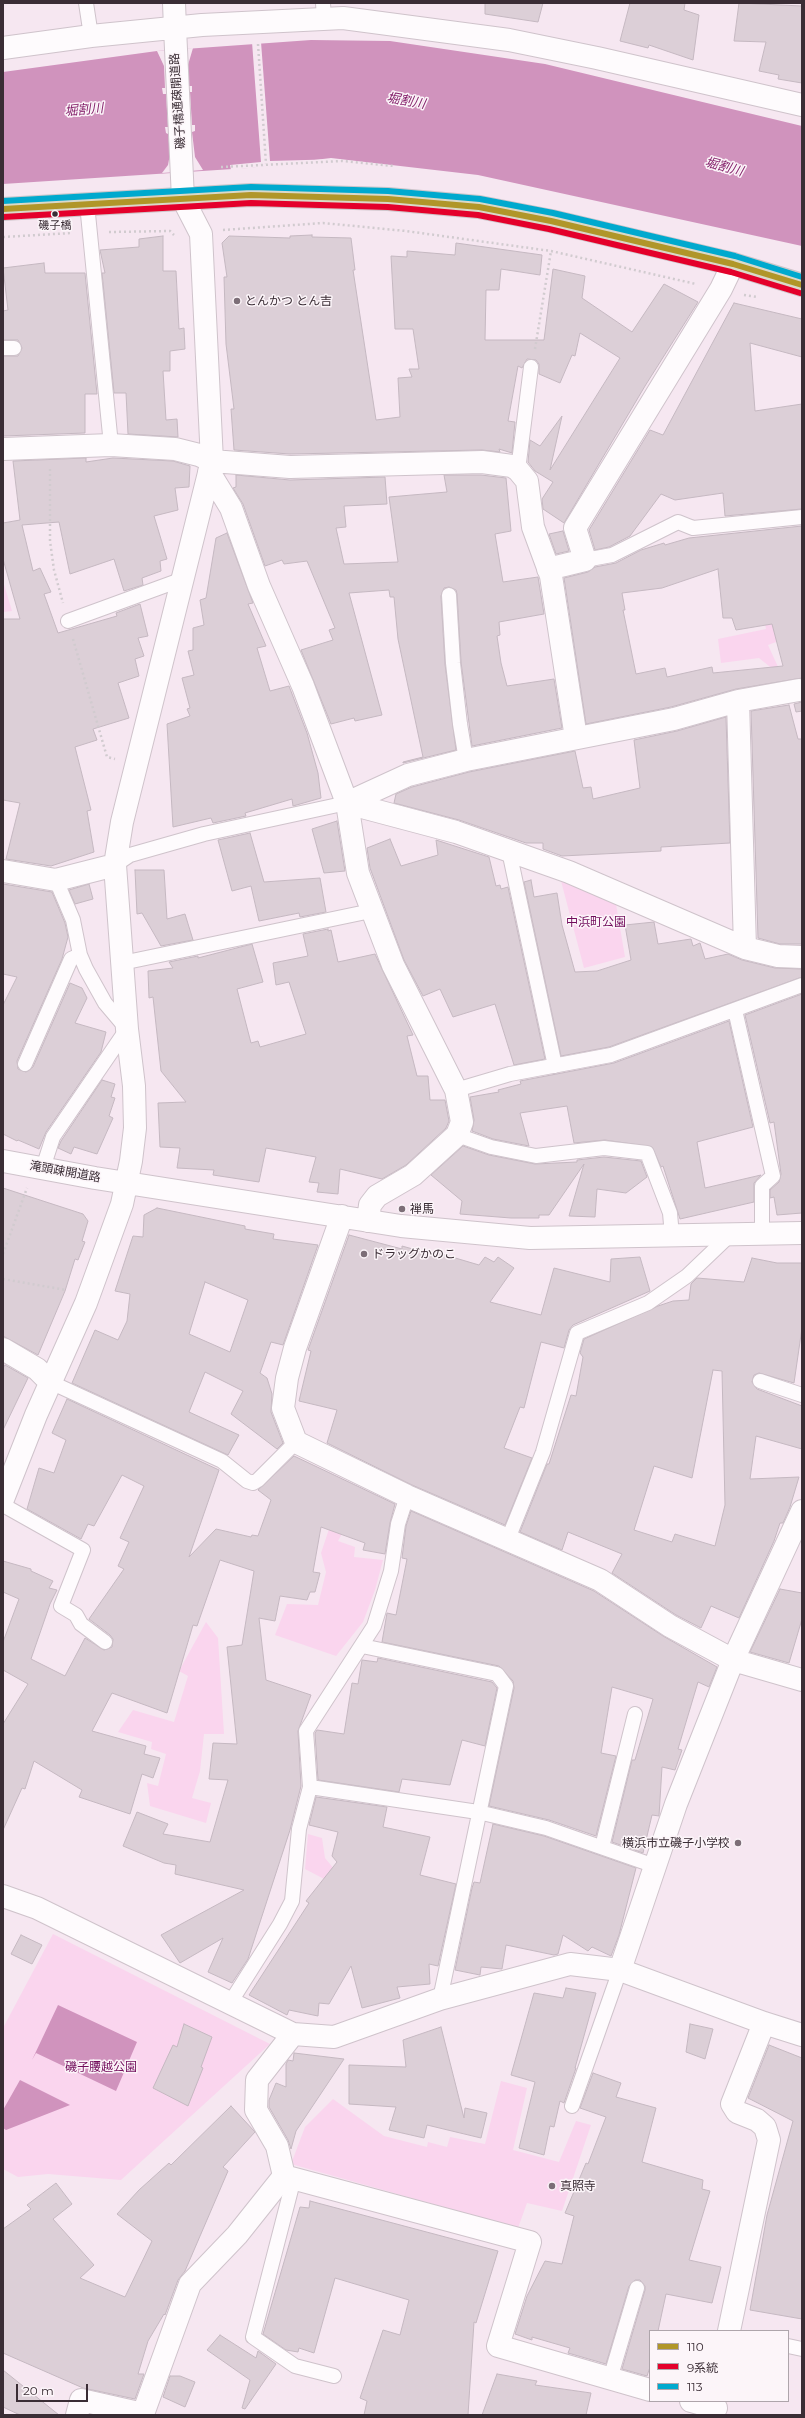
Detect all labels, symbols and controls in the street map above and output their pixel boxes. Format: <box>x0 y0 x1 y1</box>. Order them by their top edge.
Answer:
street label: 磯子橋通疎開道路 <box>167 53 189 149</box>
water label: 堀割川 <box>385 90 427 112</box>
water label: 堀割川 <box>64 101 104 119</box>
water label: 堀割川 <box>703 154 745 180</box>
marker: 磯子橋 <box>50 209 60 219</box>
place label: 磯子橋 <box>39 219 71 233</box>
place label: とんかつ とん吉 <box>245 294 332 308</box>
marker: とんかつ とん吉 <box>232 296 242 306</box>
park label: 中浜町公園 <box>566 915 626 929</box>
street label: 滝頭疎開道路 <box>28 1159 102 1185</box>
place label: 禅馬 <box>410 1202 434 1216</box>
marker: 禅馬 <box>397 1204 407 1214</box>
place label: ドラッグかのこ <box>372 1247 456 1261</box>
marker: ドラッグかのこ <box>359 1249 369 1259</box>
place label: 横浜市立磯子小学校 <box>622 1836 730 1850</box>
marker: 横浜市立磯子小学校 <box>733 1838 743 1848</box>
park label: 磯子腰越公園 <box>65 2060 137 2074</box>
place label: 真照寺 <box>560 2179 596 2193</box>
marker: 真照寺 <box>547 2181 557 2191</box>
legend <box>649 2330 789 2402</box>
text: 110 <box>687 2339 704 2354</box>
text: 9系統 <box>687 2360 718 2375</box>
scale bar <box>18 2376 90 2402</box>
text: 113 <box>687 2379 702 2394</box>
text: 20 m <box>23 2383 54 2398</box>

